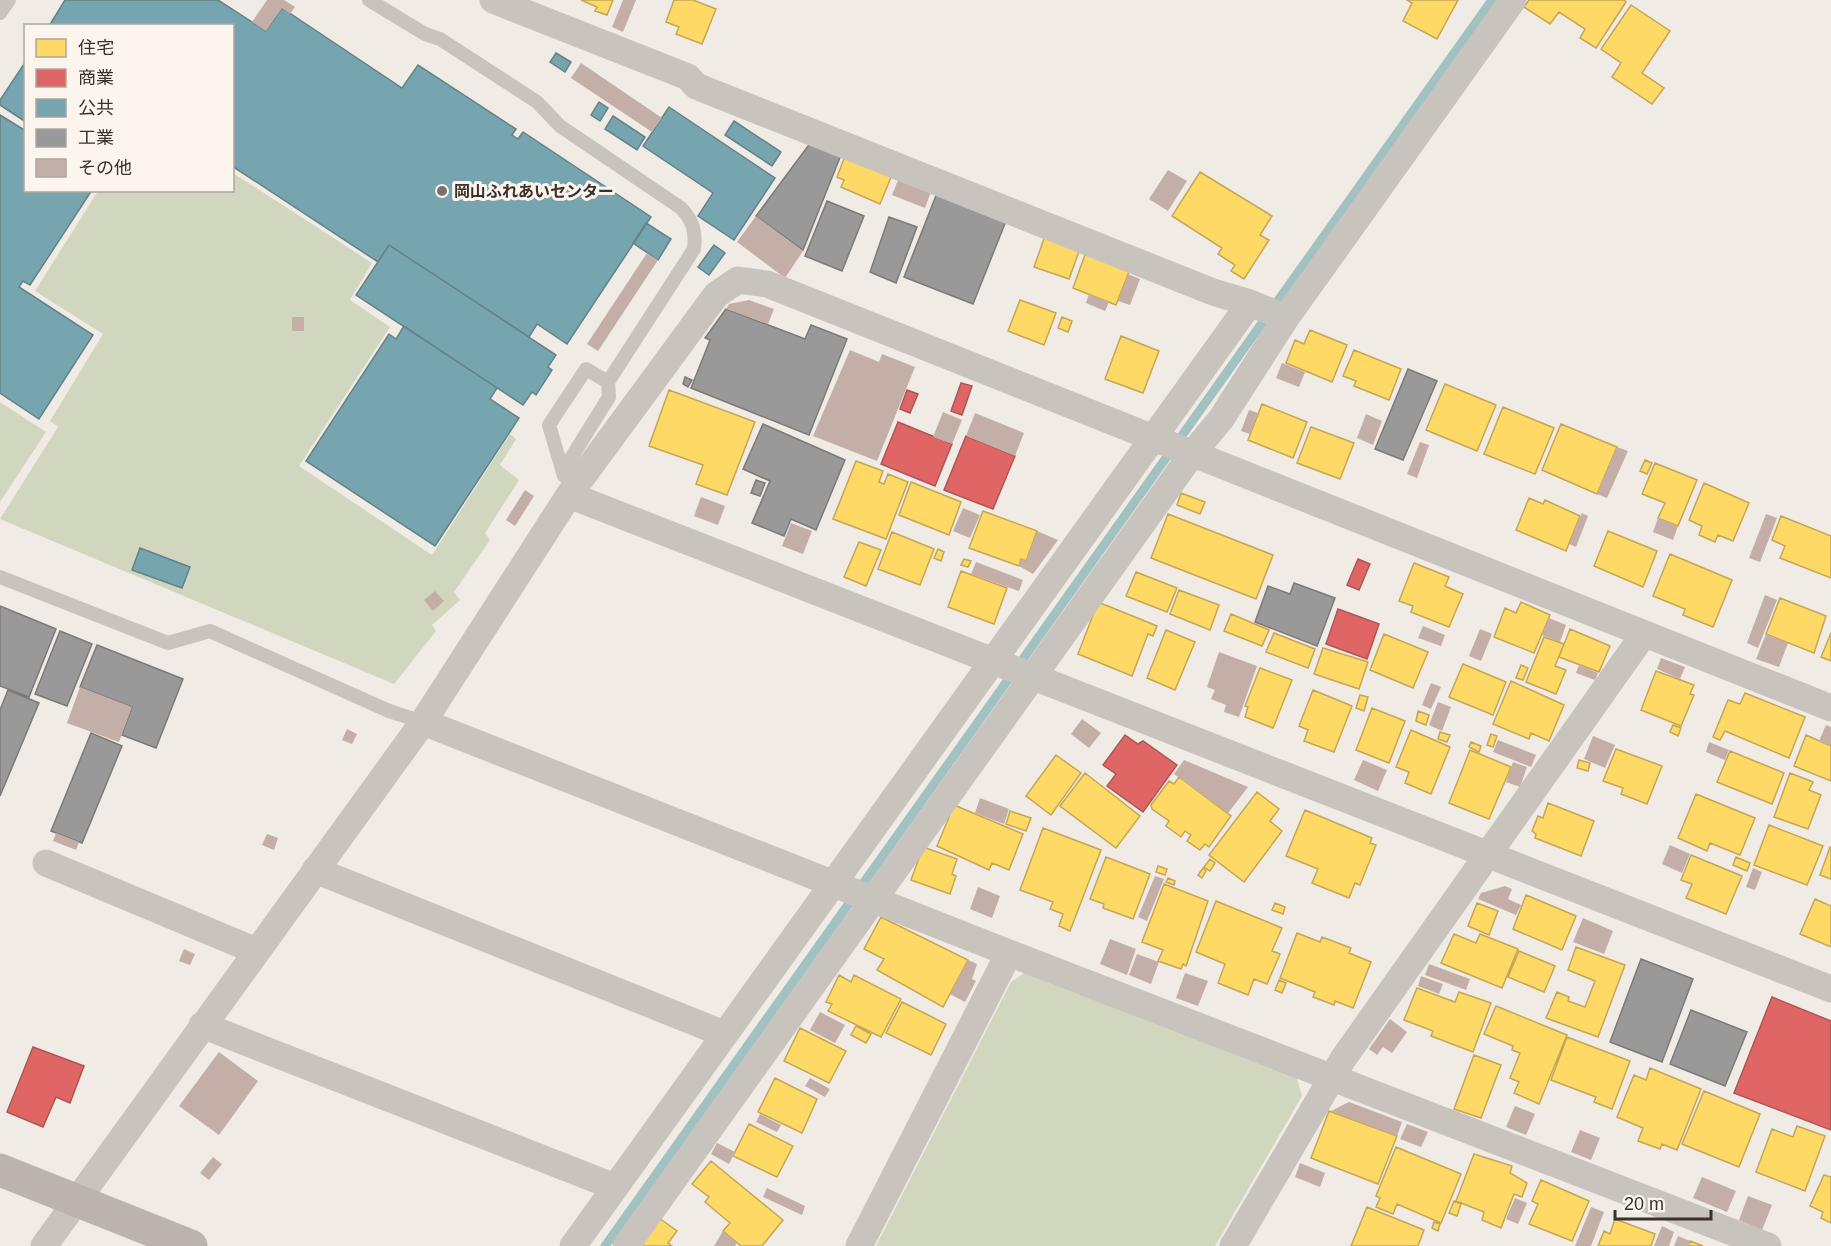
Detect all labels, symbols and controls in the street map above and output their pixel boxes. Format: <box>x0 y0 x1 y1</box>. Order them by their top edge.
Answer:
legend <box>24 24 234 192</box>
text: 住宅 <box>78 38 114 58</box>
text: 商業 <box>78 68 114 88</box>
text: 公共 <box>78 98 114 118</box>
text: 工業 <box>78 128 114 148</box>
text: その他 <box>78 158 132 178</box>
place label: 岡山ふれあいセンター <box>454 183 614 200</box>
marker: 岡山ふれあいセンター <box>435 184 449 198</box>
scale bar <box>1615 1183 1711 1221</box>
text: 20 m <box>1624 1194 1664 1214</box>

